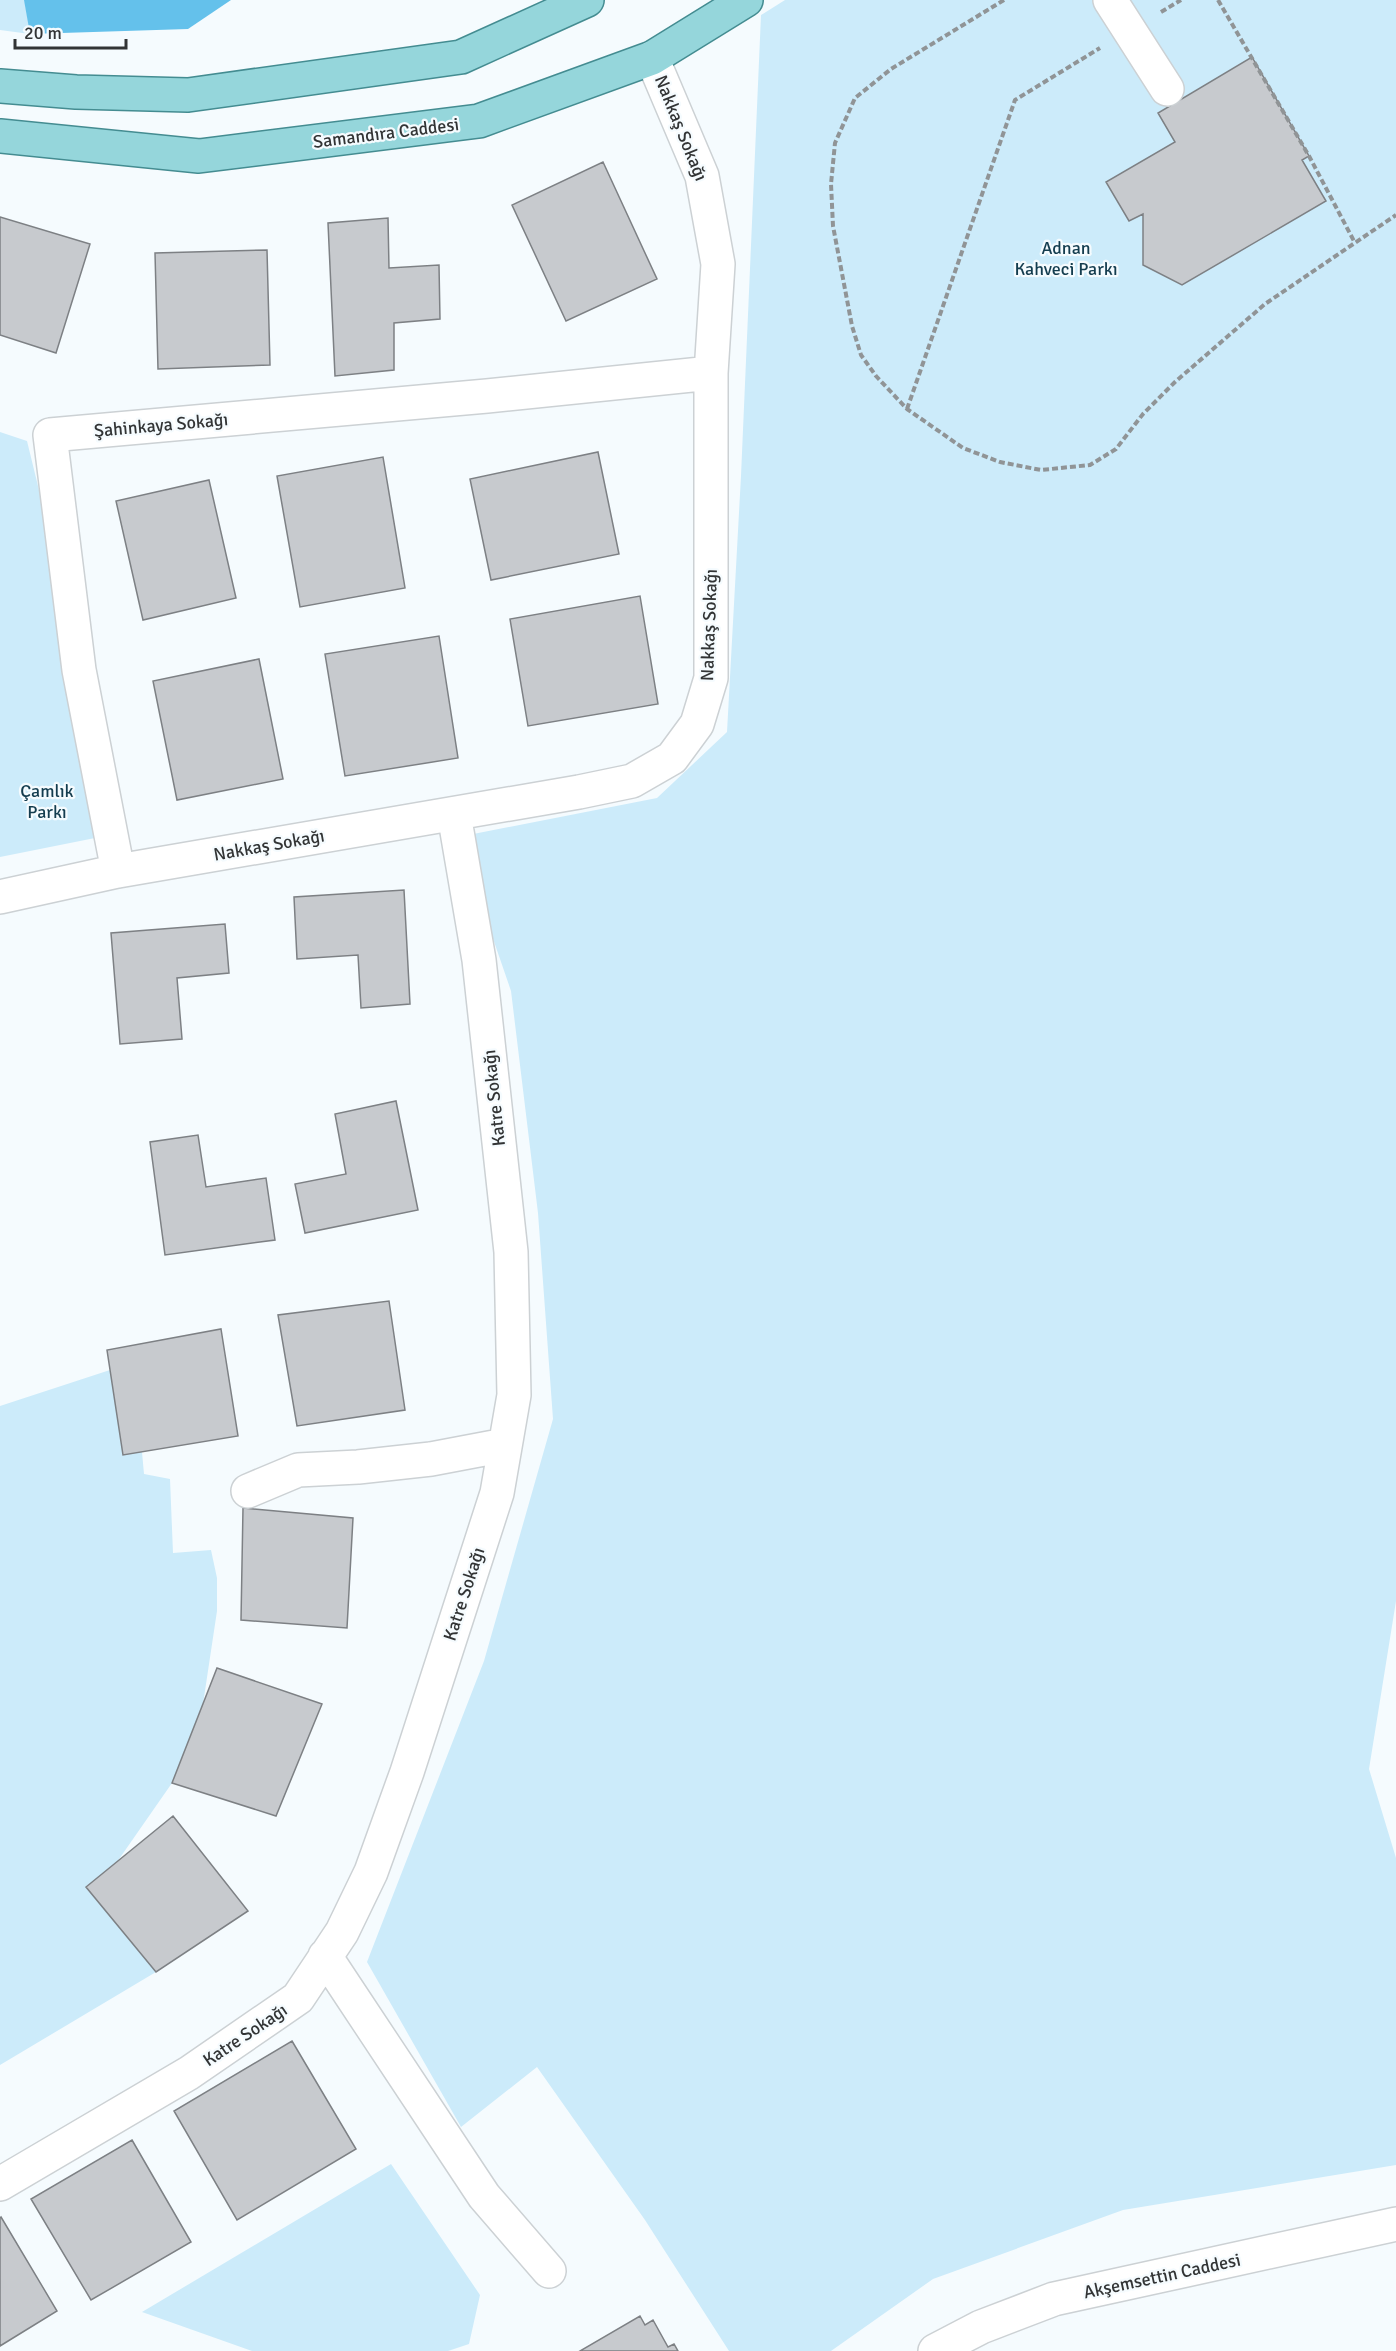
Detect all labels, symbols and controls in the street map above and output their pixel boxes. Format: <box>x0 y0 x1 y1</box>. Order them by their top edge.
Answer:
scale bar <box>15 12 126 50</box>
text: 20 m <box>24 22 62 44</box>
street label: Nakkaş Sokağı <box>650 72 712 184</box>
street label: Samandıra Caddesi <box>312 113 460 153</box>
park label: Adnan Kahveci Parkı <box>1014 237 1118 280</box>
street label: Şahinkaya Sokağı <box>93 408 229 442</box>
street label: Nakkaş Sokağı <box>696 569 722 681</box>
park label: Çamlık Parkı <box>20 780 74 823</box>
street label: Nakkaş Sokağı <box>212 824 326 866</box>
street label: Katre Sokağı <box>478 1049 510 1147</box>
street label: Katre Sokağı <box>439 1544 489 1644</box>
street label: Katre Sokağı <box>199 1999 291 2071</box>
street label: Akşemsettin Caddesi <box>1081 2249 1243 2303</box>

